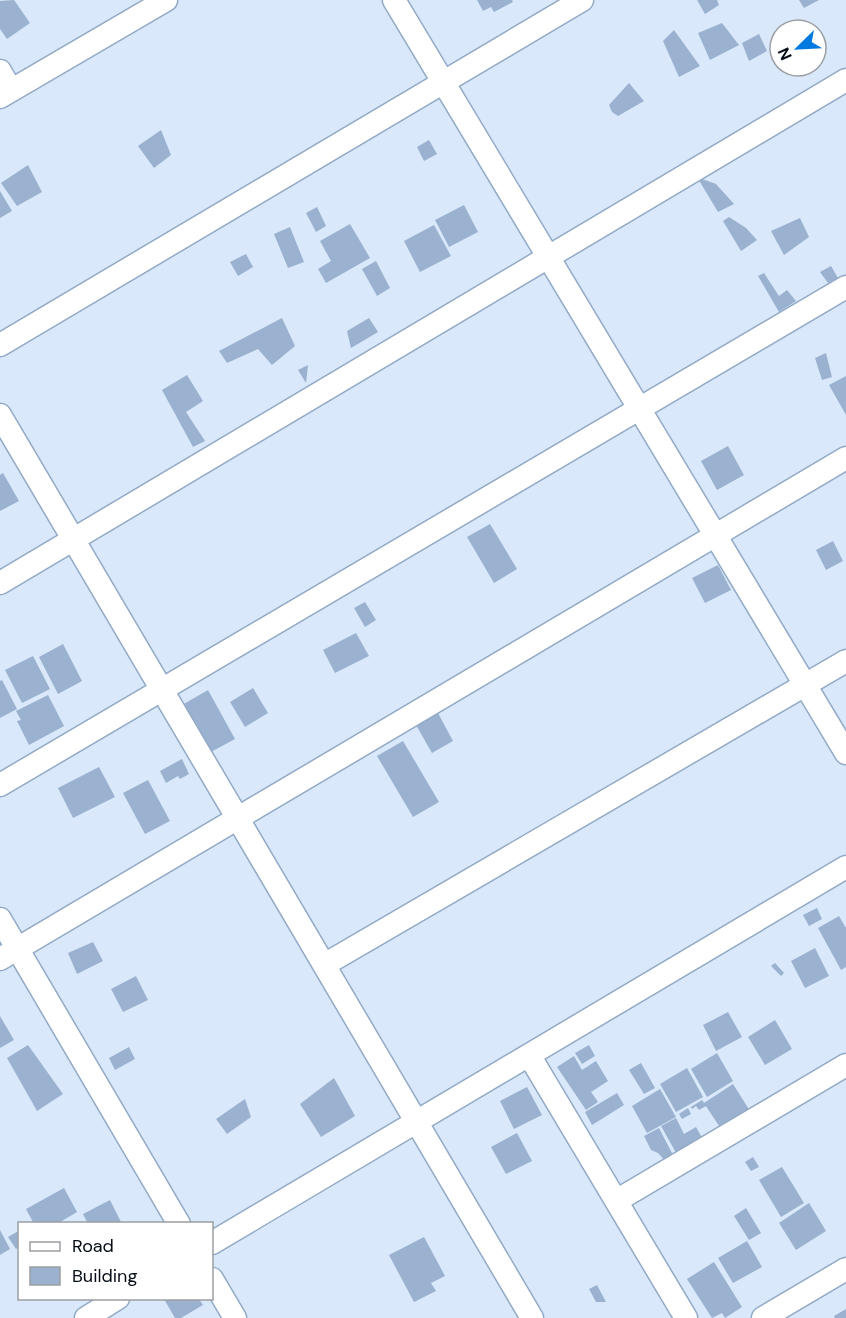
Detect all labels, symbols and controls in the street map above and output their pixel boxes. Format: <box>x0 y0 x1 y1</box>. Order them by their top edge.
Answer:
north arrow <box>768 18 828 78</box>
text: N <box>773 44 797 63</box>
legend <box>18 1222 213 1300</box>
text: Road <box>72 1234 114 1258</box>
text: Building <box>72 1264 137 1288</box>

